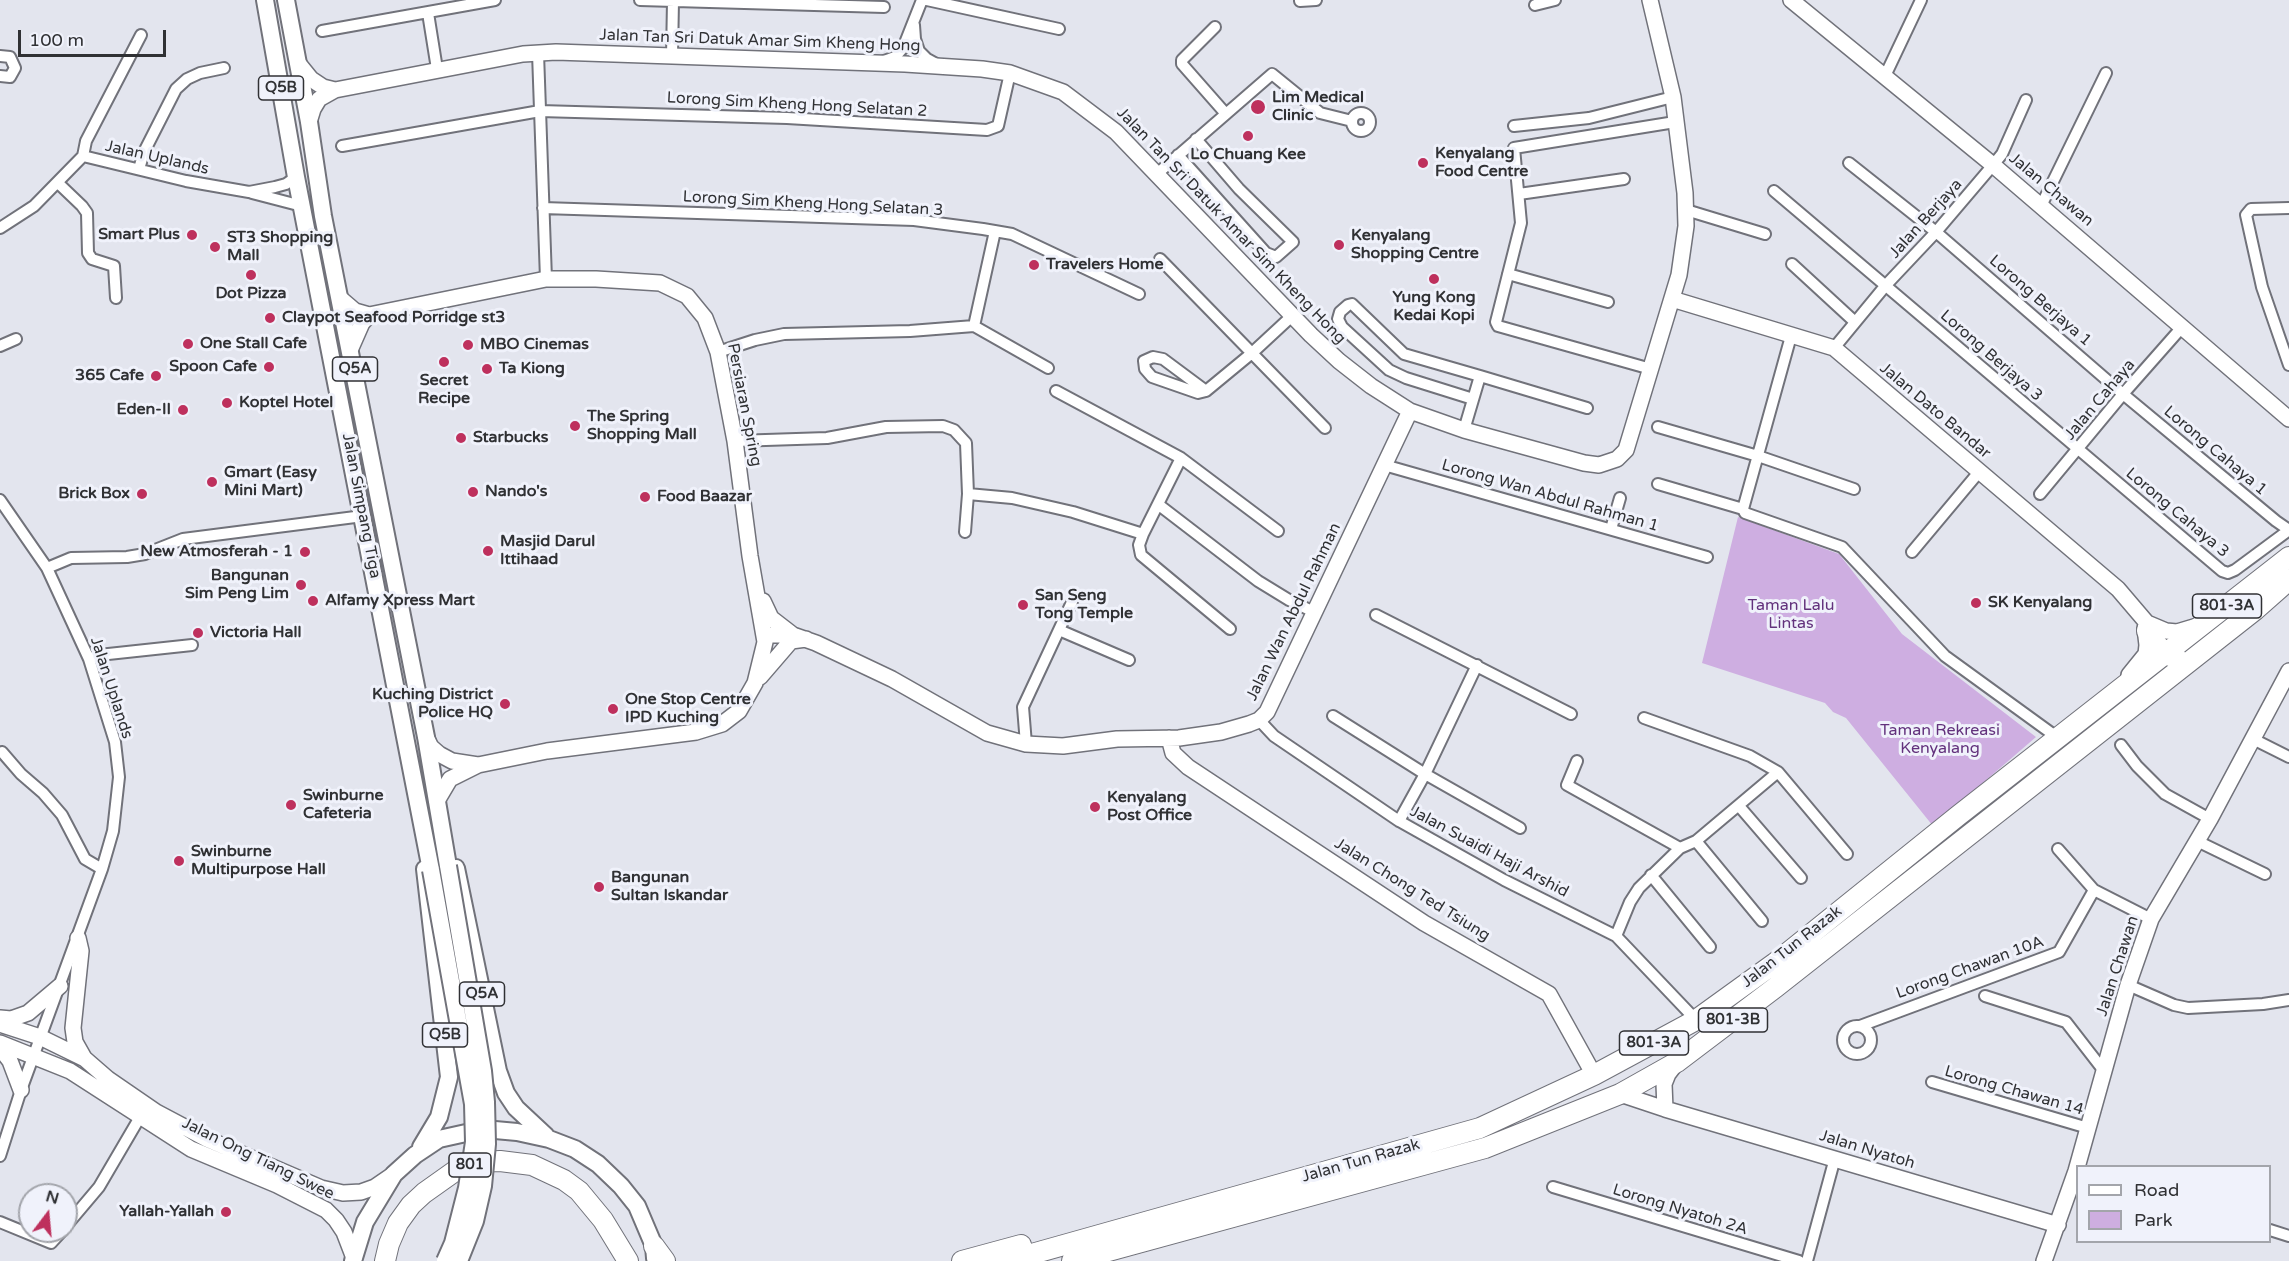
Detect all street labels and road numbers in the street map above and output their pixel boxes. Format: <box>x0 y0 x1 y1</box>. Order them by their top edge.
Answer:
street label: Jalan Tan Sri Datuk Amar Sim Kheng Hong <box>599 26 921 56</box>
road number: Q5B <box>258 76 304 100</box>
street label: Lorong Sim Kheng Hong Selatan 2 <box>666 89 928 121</box>
street label: Jalan Tan Sri Datuk Amar Sim Kheng Hong <box>1112 104 1350 348</box>
street label: Jalan Uplands <box>103 137 211 179</box>
street label: Jalan Chawan <box>2005 149 2097 231</box>
street label: Jalan Berjaya <box>1885 175 1967 263</box>
street label: Lorong Sim Kheng Hong Selatan 3 <box>682 188 944 220</box>
street label: Lorong Berjaya 1 <box>1985 251 2095 351</box>
street label: Lorong Berjaya 3 <box>1936 306 2046 406</box>
street label: Persiaran Spring <box>723 342 765 468</box>
street label: Jalan Cahaya <box>2061 356 2139 444</box>
road number: Q5A <box>332 357 378 381</box>
street label: Jalan Dato Bandar <box>1876 359 1994 463</box>
street label: Lorong Cahaya 1 <box>2159 402 2271 500</box>
street label: Jalan Simpang Tiga <box>338 432 384 580</box>
street label: Lorong Wan Abdul Rahman 1 <box>1439 456 1661 536</box>
street label: Lorong Cahaya 3 <box>2121 464 2233 562</box>
street label: Jalan Wan Abdul Rahman <box>1243 520 1345 704</box>
road number: 801-3A <box>2192 594 2262 618</box>
street label: Jalan Uplands <box>86 635 136 741</box>
street label: Jalan Suaidi Haji Arshid <box>1406 802 1572 902</box>
street label: Jalan Chong Ted Tsiung <box>1331 834 1493 946</box>
street label: Jalan Tun Razak <box>1738 902 1846 992</box>
street label: Jalan Chawan <box>2093 913 2143 1019</box>
street label: Lorong Chawan 10A <box>1894 932 2046 1004</box>
road number: Q5A <box>460 982 504 1006</box>
road number: 801-3B <box>1698 1008 1768 1032</box>
road number: Q5B <box>422 1023 468 1047</box>
road number: 801-3A <box>1620 1031 1688 1055</box>
street label: Lorong Chawan 14 <box>1942 1062 2086 1120</box>
street label: Jalan Ong Tiang Swee <box>179 1114 337 1204</box>
street label: Jalan Nyatoh <box>1817 1126 1917 1174</box>
street label: Jalan Tun Razak <box>1300 1135 1422 1187</box>
road number: 801 <box>449 1153 491 1177</box>
street label: Lorong Nyatoh 2A <box>1610 1180 1750 1240</box>

